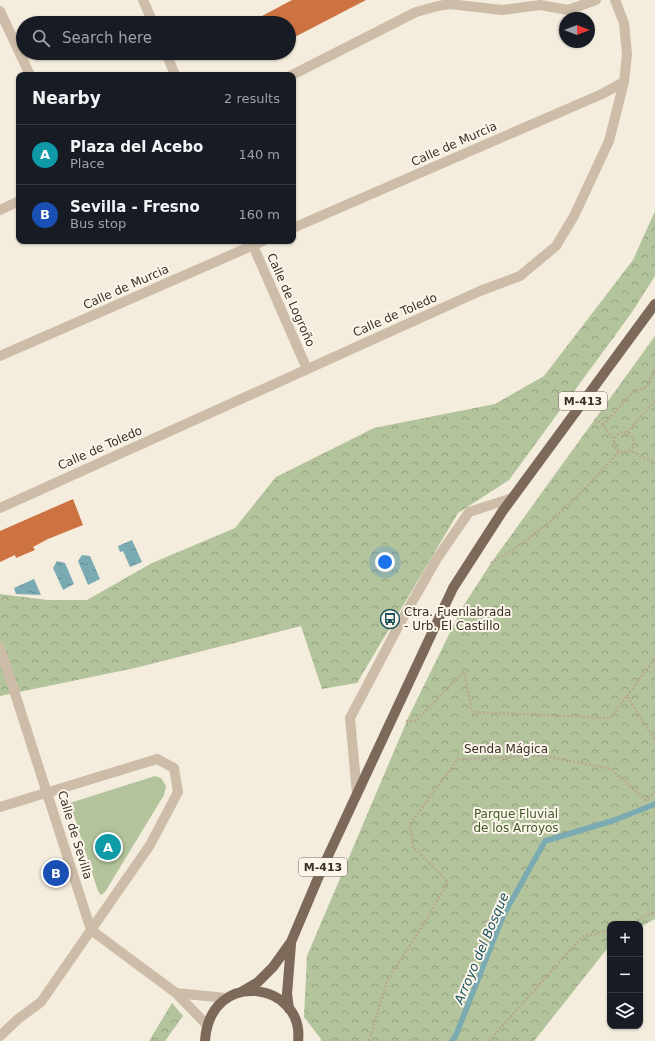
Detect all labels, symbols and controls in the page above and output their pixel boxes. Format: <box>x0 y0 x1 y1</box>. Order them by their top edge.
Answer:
north arrow <box>559 12 595 48</box>
search box <box>16 16 296 60</box>
icon: search <box>30 27 52 49</box>
text: Search here <box>62 29 152 47</box>
text: Nearby <box>32 88 101 108</box>
text: 2 results <box>224 91 280 106</box>
street label: Calle de Murcia <box>409 119 499 169</box>
text: Plaza del Acebo <box>70 138 203 156</box>
text: A <box>40 147 50 162</box>
text: 140 m <box>238 147 280 162</box>
text: Place <box>70 156 105 171</box>
text: Sevilla - Fresno <box>70 198 200 216</box>
text: B <box>40 207 50 222</box>
text: 160 m <box>238 207 280 222</box>
text: Bus stop <box>70 216 126 231</box>
street label: Calle de Logroño <box>264 251 318 349</box>
street label: Calle de Murcia <box>81 262 171 312</box>
street label: Calle de Toledo <box>351 290 439 340</box>
road number: M-413 <box>559 392 607 410</box>
street label: Calle de Toledo <box>56 423 144 473</box>
your location <box>375 552 395 572</box>
place label: Ctra. Fuenlabrada - Urb. El Castillo <box>404 605 511 633</box>
bus stop icon: Ctra. Fuenlabrada - Urb. El Castillo <box>379 608 401 630</box>
street label: Senda Mágica <box>464 742 548 756</box>
street label: Calle de Sevilla <box>55 789 95 881</box>
park label: Parque Fluvial de los Arroyos <box>473 807 559 835</box>
pin: A <box>95 832 121 862</box>
pin: B <box>43 858 69 888</box>
road number: M-413 <box>299 858 347 876</box>
water label: Arroyo del Bosque <box>451 890 512 1007</box>
map controls <box>607 921 643 1029</box>
button: + <box>607 921 643 957</box>
button: − <box>607 957 643 993</box>
button: layers <box>607 993 643 1029</box>

